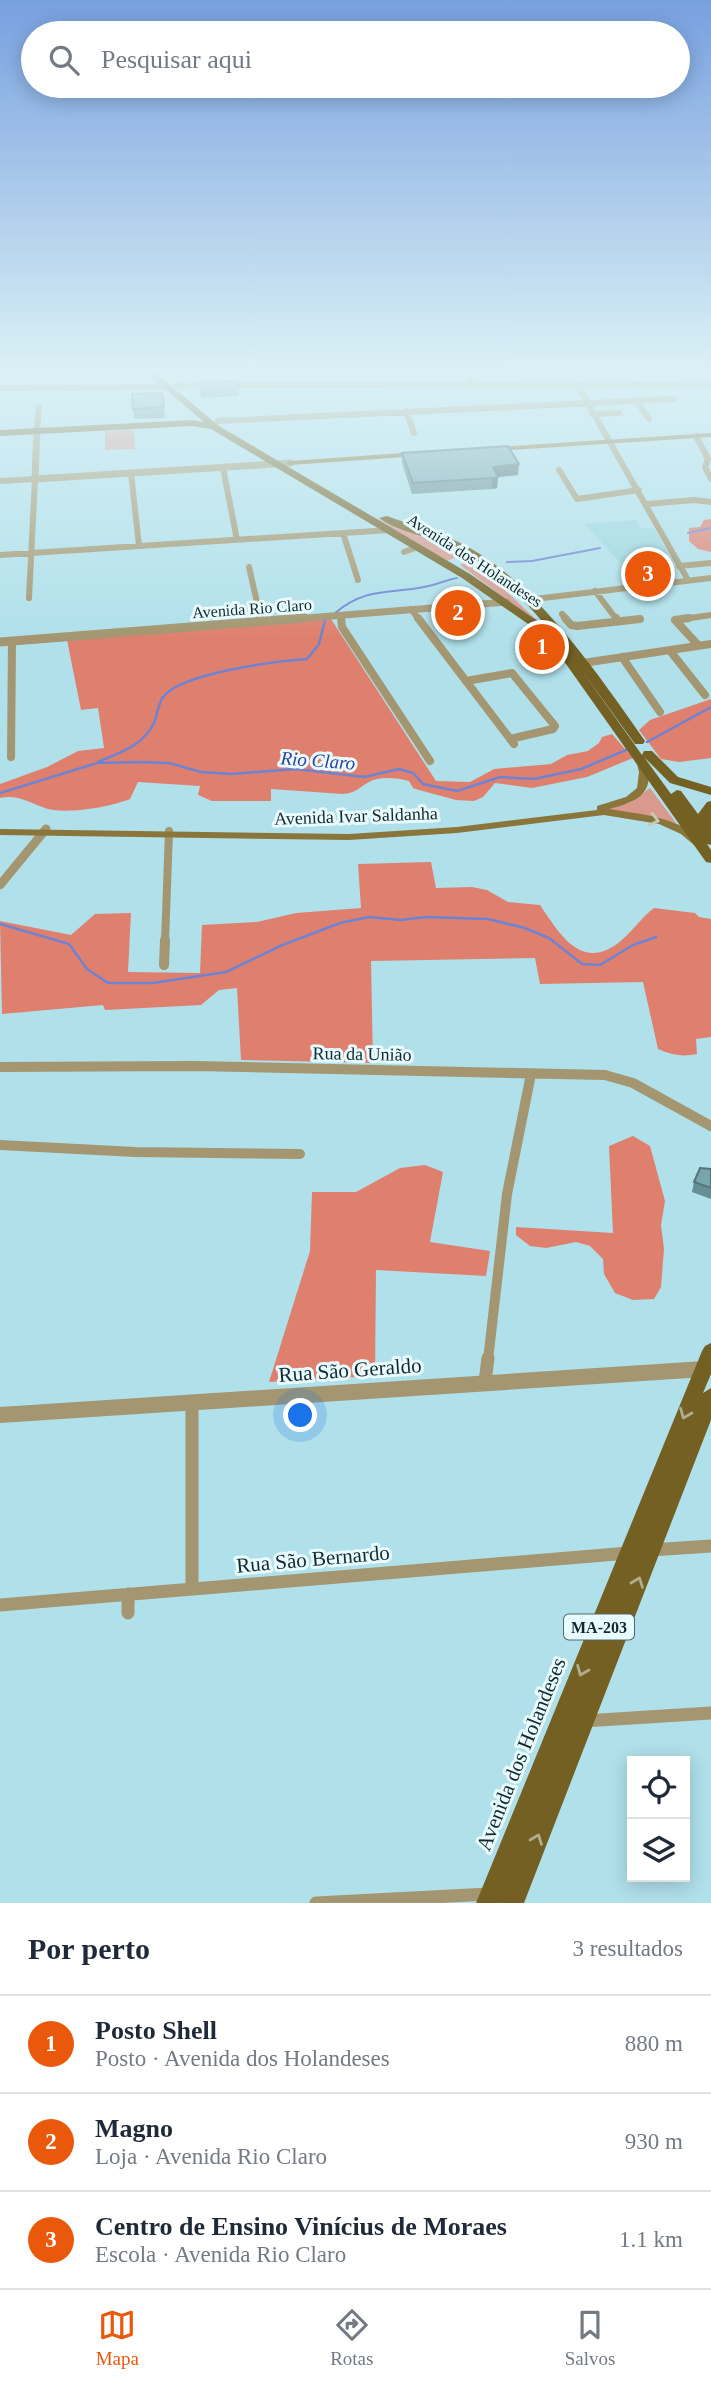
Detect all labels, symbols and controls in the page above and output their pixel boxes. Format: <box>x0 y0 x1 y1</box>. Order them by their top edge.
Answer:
search box <box>21 21 690 98</box>
icon: search <box>45 41 83 79</box>
text: Pesquisar aqui <box>101 45 252 74</box>
street label: Avenida dos Holandeses <box>404 511 545 610</box>
pin: 3 <box>625 548 671 600</box>
pin: 2 <box>435 587 481 639</box>
street label: Avenida Rio Claro <box>192 596 312 621</box>
pin: 1 <box>519 621 565 673</box>
water label: Rio Claro <box>279 747 356 774</box>
street label: Avenida Ivar Saldanha <box>274 803 438 829</box>
one-way arrow <box>648 812 660 826</box>
street label: Rua da União <box>312 1043 412 1065</box>
street label: Rua São Geraldo <box>278 1353 422 1387</box>
your location <box>283 1398 317 1432</box>
one-way arrow <box>680 1408 694 1420</box>
street label: Rua São Bernardo <box>235 1540 391 1578</box>
one-way arrow <box>630 1577 644 1589</box>
road number: MA-203 <box>564 1614 634 1639</box>
street label: Avenida dos Holandeses <box>471 1654 571 1854</box>
one-way arrow <box>576 1664 590 1676</box>
map controls <box>627 1756 690 1882</box>
button: locate <box>627 1756 690 1819</box>
button: layers <box>627 1819 690 1882</box>
one-way arrow <box>529 1834 543 1846</box>
text: Por perto <box>28 1932 150 1965</box>
text: 3 resultados <box>572 1936 683 1961</box>
text: Posto Shell <box>95 2016 217 2045</box>
text: 1 <box>45 2031 57 2056</box>
text: 880 m <box>625 2031 683 2056</box>
text: Posto · Avenida dos Holandeses <box>95 2046 390 2071</box>
text: Magno <box>95 2114 173 2143</box>
text: 2 <box>45 2129 57 2154</box>
text: 930 m <box>625 2129 683 2154</box>
text: Loja · Avenida Rio Claro <box>95 2144 327 2169</box>
text: Centro de Ensino Vinícius de Moraes <box>95 2212 507 2241</box>
text: 3 <box>45 2227 57 2252</box>
text: 1.1 km <box>619 2227 683 2252</box>
text: Escola · Avenida Rio Claro <box>95 2242 346 2267</box>
tab: Mapa <box>96 2306 139 2370</box>
tab: Rotas <box>330 2306 373 2370</box>
tab: Salvos <box>565 2306 615 2370</box>

